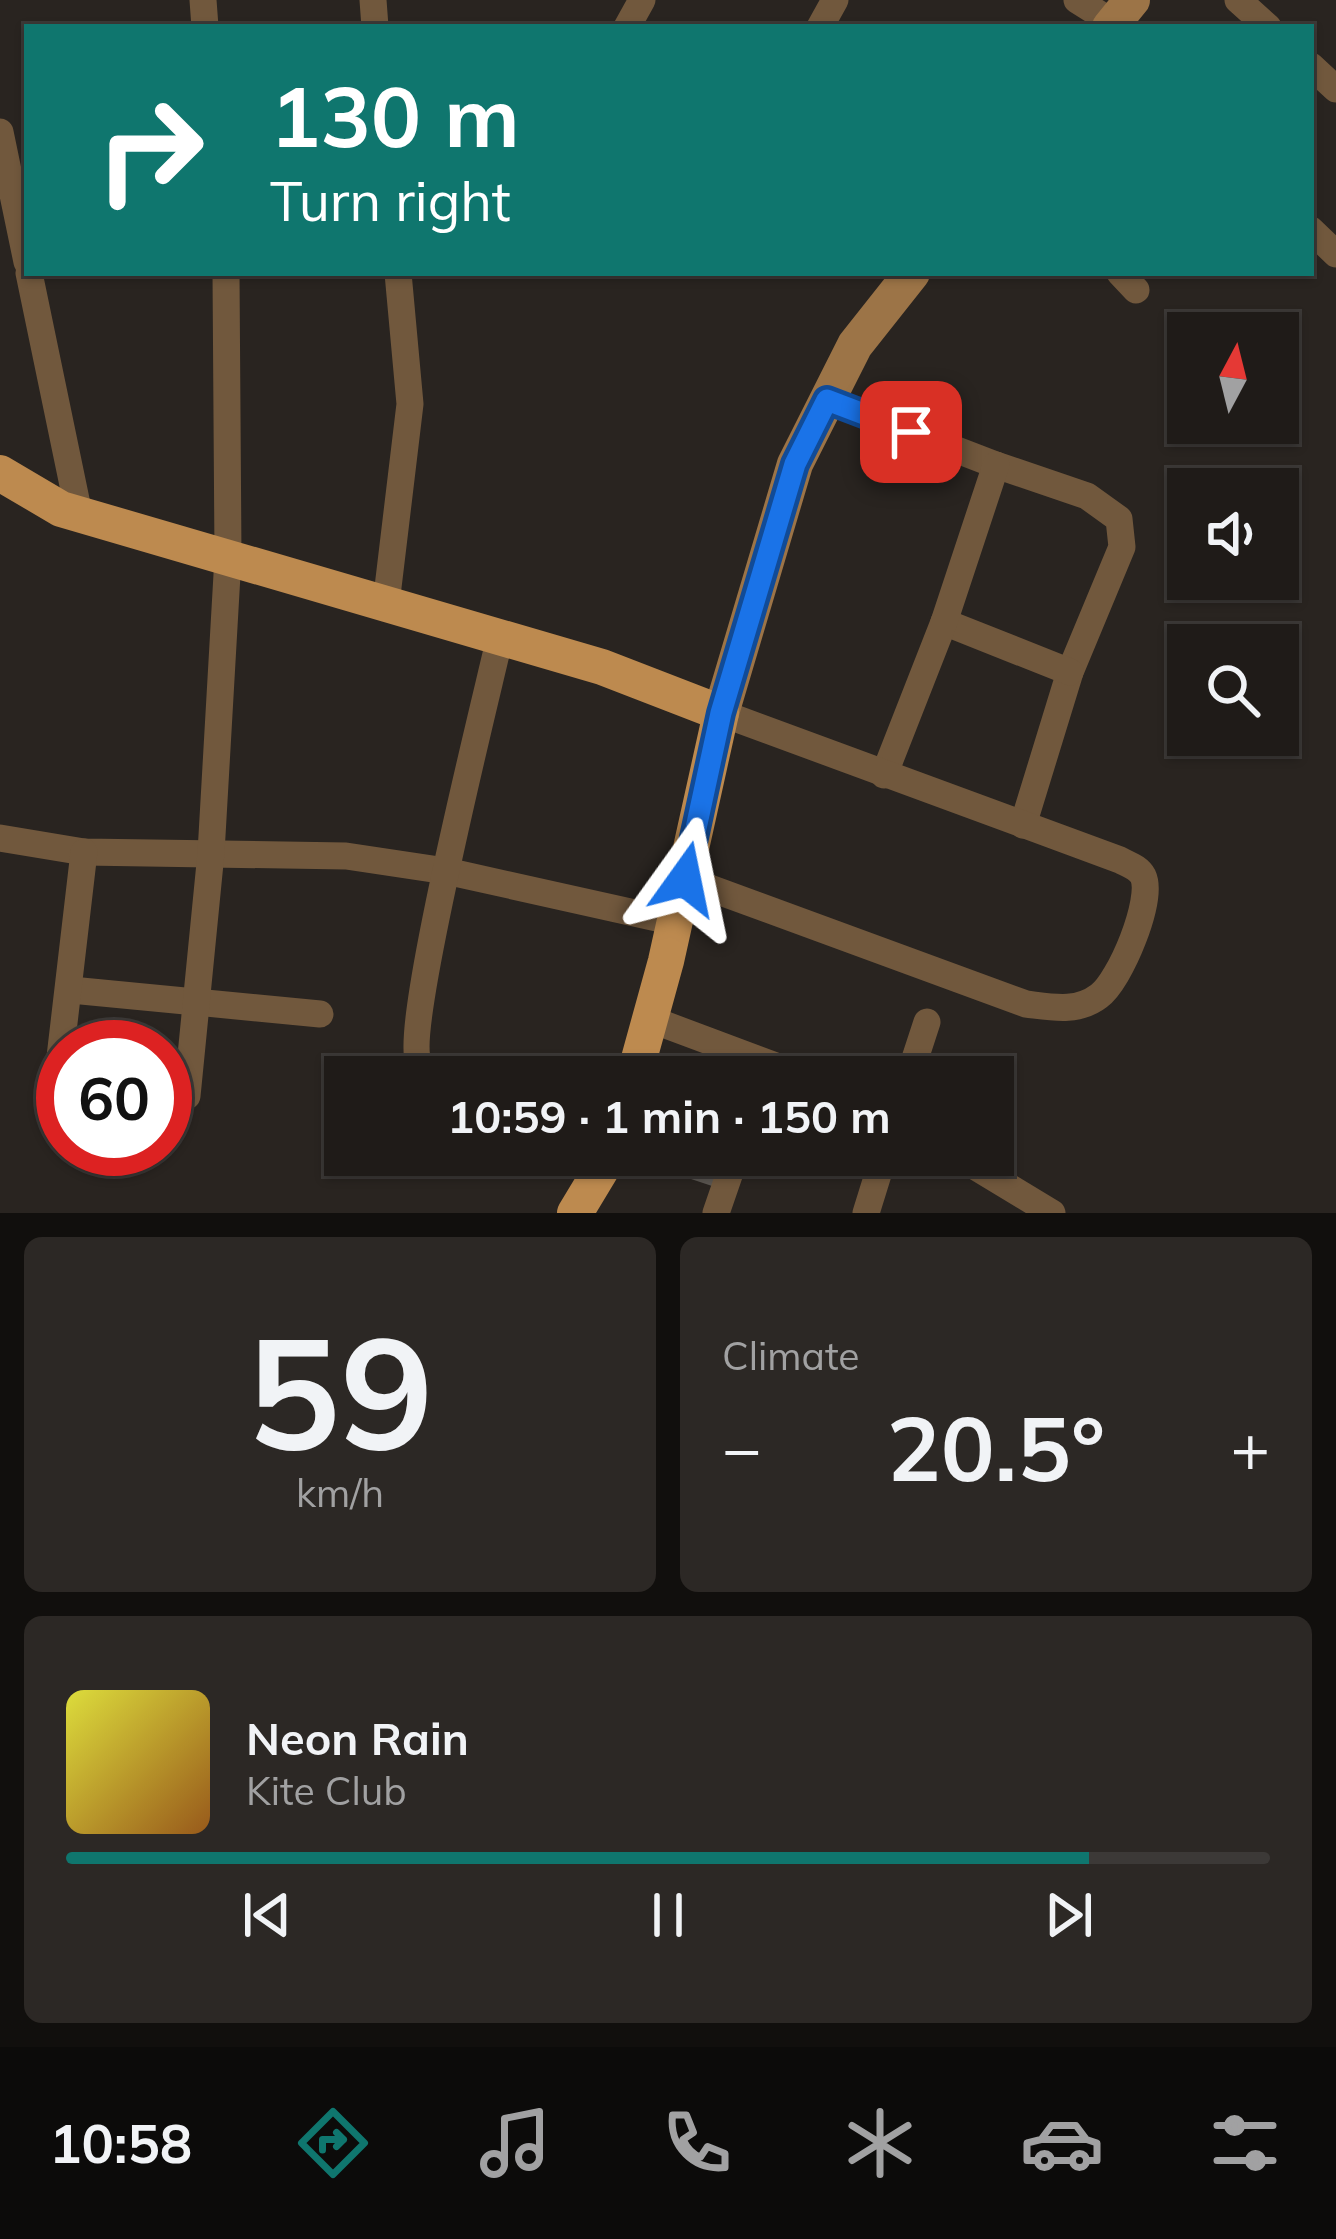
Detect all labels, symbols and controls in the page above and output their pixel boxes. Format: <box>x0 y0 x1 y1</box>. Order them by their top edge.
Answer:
text: 130 m <box>270 63 520 168</box>
icon: right <box>72 72 228 228</box>
text: Turn right <box>270 167 511 235</box>
north arrow <box>1167 312 1299 444</box>
map controls <box>1167 312 1299 756</box>
pin <box>860 381 962 483</box>
icon: arrive <box>878 399 944 465</box>
button: sound <box>1167 468 1299 600</box>
button: search <box>1167 624 1299 756</box>
position arrow <box>622 816 748 942</box>
speed limit sign: 60 <box>36 1020 192 1176</box>
text: 10:59 · 1 min · 150 m <box>447 1088 891 1144</box>
text: 59 <box>246 1292 434 1488</box>
text: Climate <box>722 1331 860 1380</box>
text: 20.5° <box>887 1391 1105 1504</box>
text: − <box>722 1406 762 1489</box>
text: + <box>1230 1406 1270 1489</box>
text: km/h <box>296 1468 384 1517</box>
text: Neon Rain <box>246 1710 469 1766</box>
text: Kite Club <box>246 1766 407 1815</box>
icon: previous <box>234 1882 300 1948</box>
icon: pause <box>635 1882 701 1948</box>
icon: next <box>1036 1882 1102 1948</box>
icon: directions <box>291 2101 375 2185</box>
icon: music <box>473 2101 557 2185</box>
icon: phone <box>655 2101 739 2185</box>
icon: climate <box>838 2101 922 2185</box>
icon: car <box>1020 2101 1104 2185</box>
icon: filters <box>1203 2101 1287 2185</box>
text: 10:58 <box>49 2109 192 2177</box>

